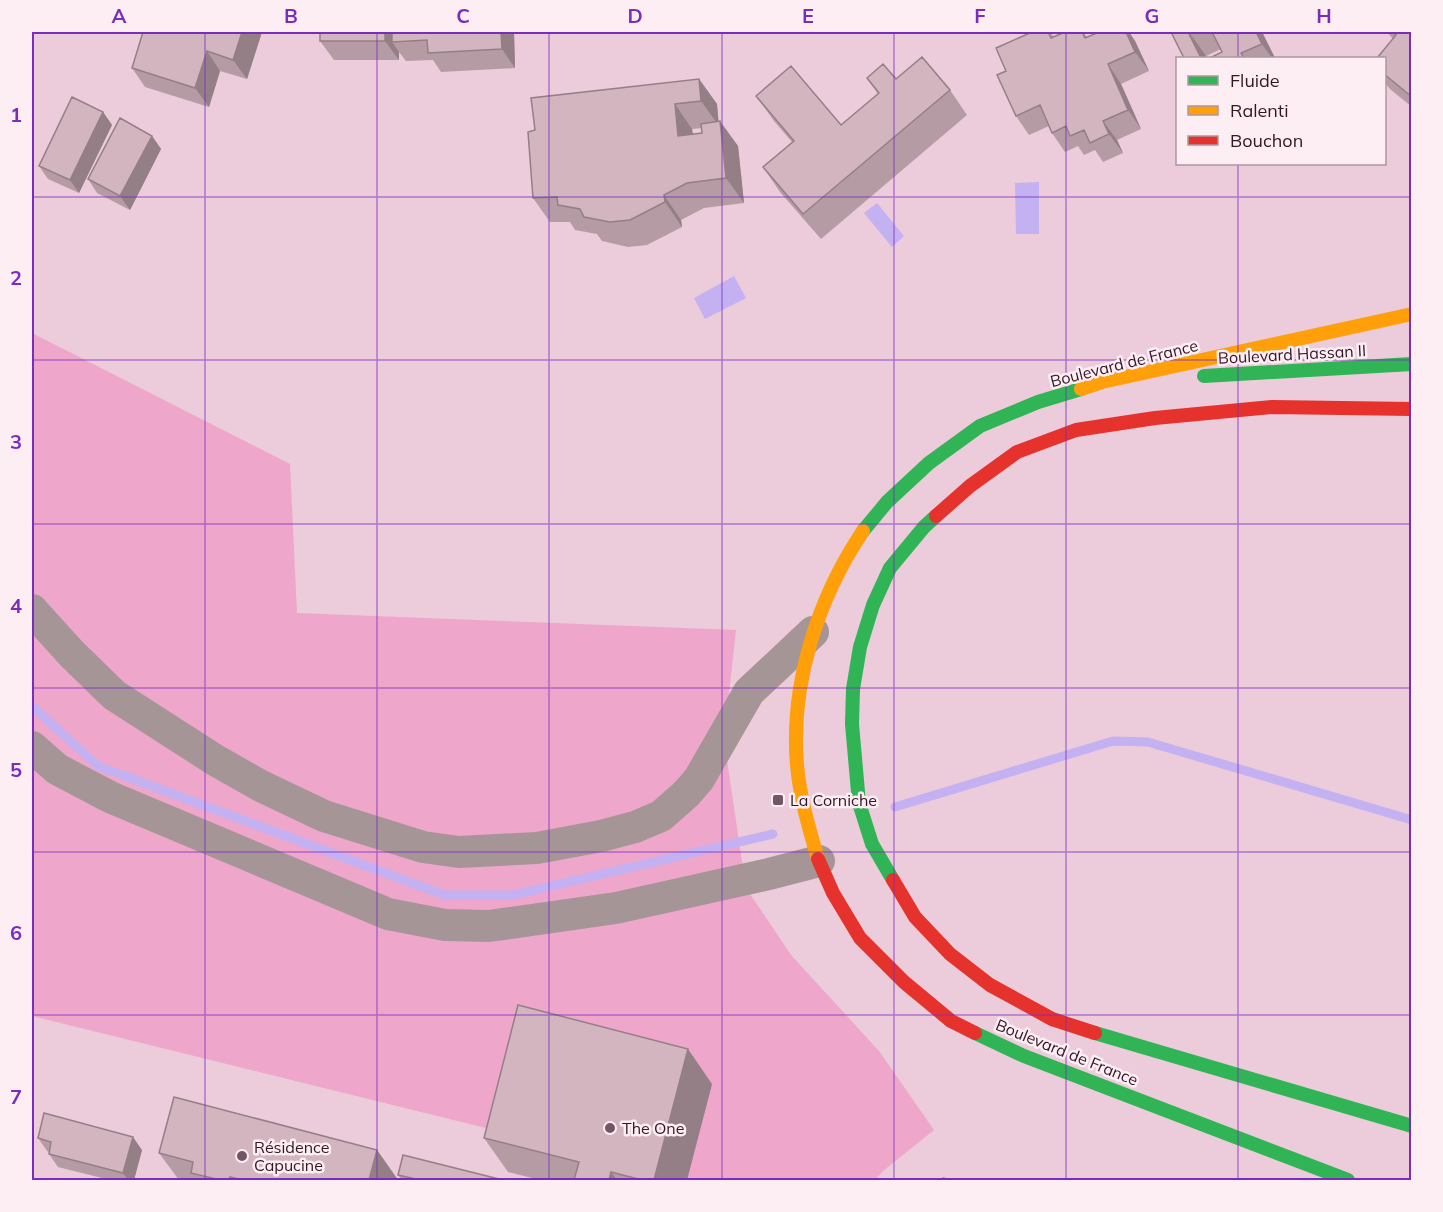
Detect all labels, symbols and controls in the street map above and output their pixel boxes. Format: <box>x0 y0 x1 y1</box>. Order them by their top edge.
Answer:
text: A <box>112 3 127 28</box>
text: B <box>284 3 298 28</box>
text: C <box>456 3 470 28</box>
text: D <box>627 3 643 28</box>
text: E <box>802 3 814 28</box>
text: F <box>974 3 986 28</box>
text: G <box>1145 3 1159 28</box>
text: H <box>1316 3 1332 28</box>
legend <box>1176 57 1386 165</box>
text: Fluide <box>1230 69 1280 92</box>
text: Ralenti <box>1230 99 1288 122</box>
text: 1 <box>10 102 22 127</box>
text: Bouchon <box>1230 129 1303 152</box>
text: 2 <box>10 265 22 290</box>
street label: Boulevard de France <box>1048 335 1200 391</box>
street label: Boulevard Hassan II <box>1217 340 1367 368</box>
text: 3 <box>10 429 22 454</box>
text: 4 <box>10 593 22 618</box>
text: 5 <box>10 757 22 782</box>
place label: La Corniche <box>790 790 877 810</box>
marker: La Corniche <box>771 793 785 807</box>
text: 6 <box>10 920 22 945</box>
street label: Boulevard de France <box>993 1014 1141 1090</box>
text: 7 <box>10 1084 22 1109</box>
place label: The One <box>622 1118 684 1138</box>
marker: The One <box>603 1121 617 1135</box>
place label: Résidence Capucine <box>254 1137 329 1175</box>
marker: Résidence Capucine <box>235 1149 249 1163</box>

